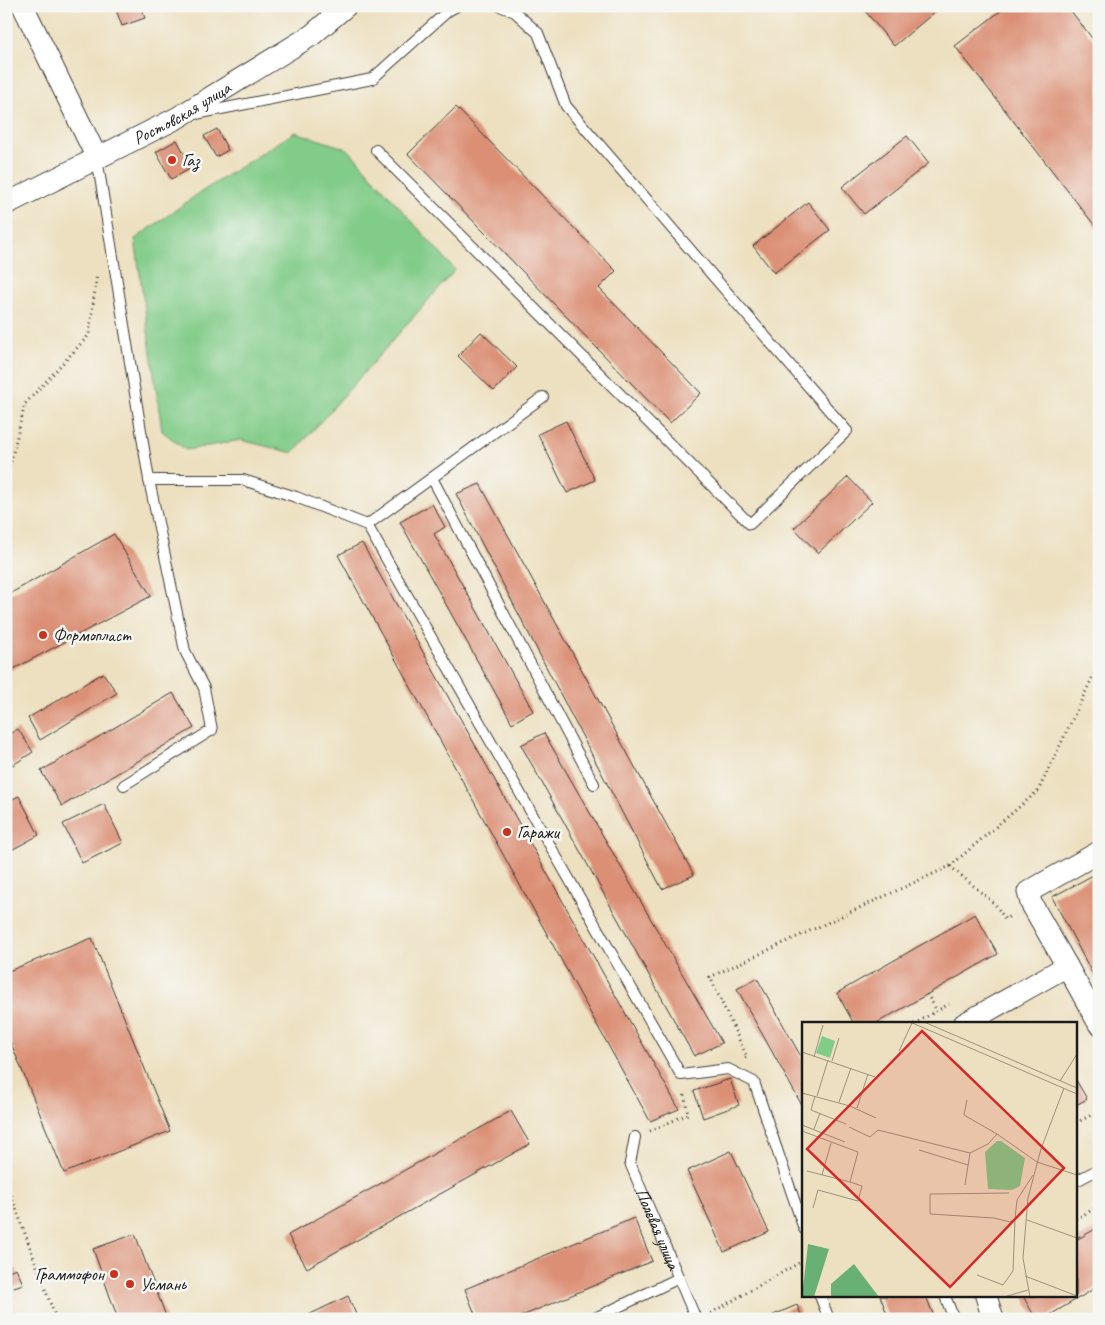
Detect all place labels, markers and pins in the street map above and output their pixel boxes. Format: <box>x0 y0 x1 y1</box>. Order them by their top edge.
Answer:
place label: Газ <box>182 149 201 172</box>
marker: Газ <box>166 154 178 166</box>
place label: Формопласт <box>53 624 132 646</box>
marker: Формопласт <box>37 629 49 641</box>
place label: Гаражи <box>517 821 560 843</box>
marker: Гаражи <box>501 826 513 838</box>
place label: Граммофон <box>35 1263 106 1285</box>
marker: Граммофон <box>108 1268 120 1280</box>
place label: Усмань <box>140 1273 187 1295</box>
marker: Усмань <box>124 1278 136 1290</box>

